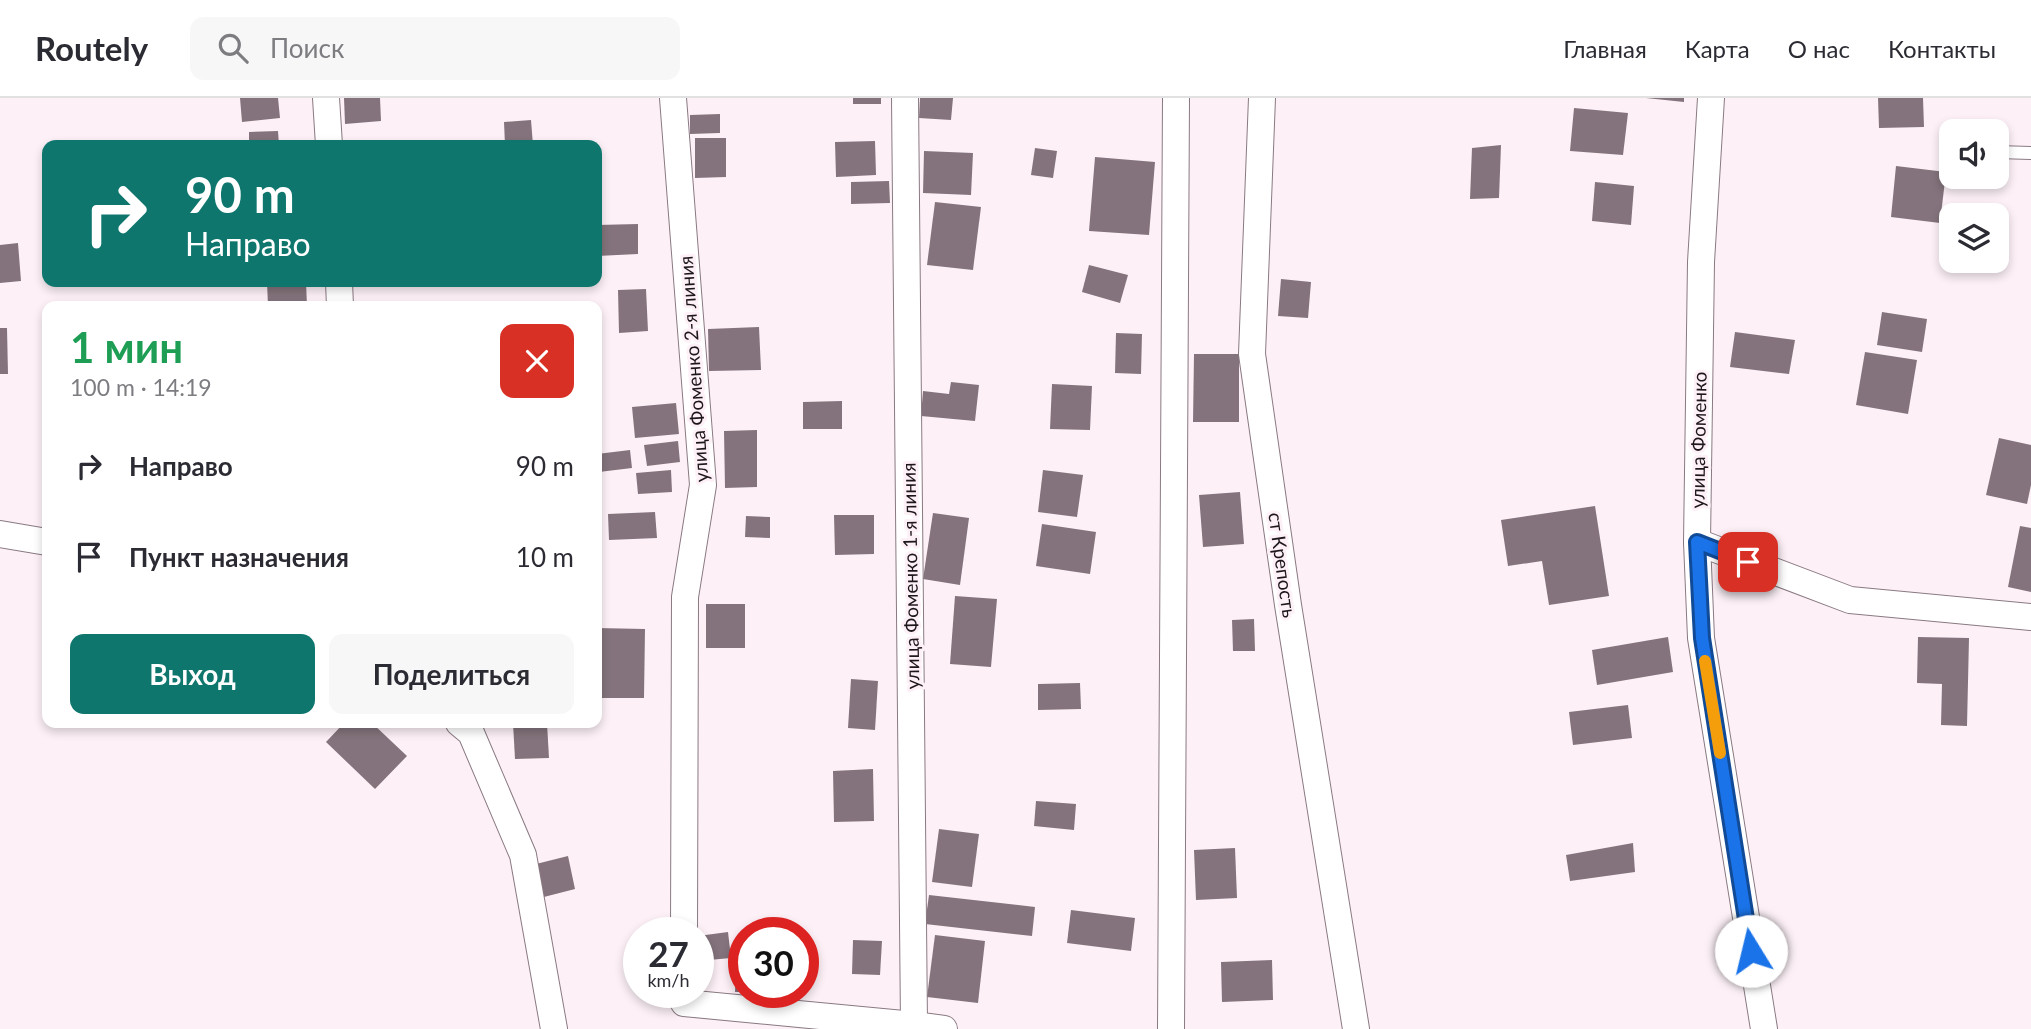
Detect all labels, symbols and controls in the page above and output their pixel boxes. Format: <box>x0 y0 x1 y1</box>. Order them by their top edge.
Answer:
search box <box>190 17 680 80</box>
text: Routely <box>35 28 148 68</box>
icon: search <box>214 29 252 67</box>
text: Поиск <box>270 32 344 64</box>
text: Главная <box>1563 34 1647 63</box>
text: Карта <box>1685 34 1750 63</box>
text: О нас <box>1788 34 1850 63</box>
text: Контакты <box>1888 34 1996 63</box>
map controls <box>1939 119 2009 273</box>
button: sound <box>1939 119 2009 189</box>
text: 90 m <box>185 165 295 223</box>
icon: right <box>70 168 161 259</box>
button: layers <box>1939 203 2009 273</box>
text: Направо <box>185 224 311 263</box>
street label: улица Фоменко 2-я линия <box>674 255 712 483</box>
text: 1 мин <box>70 322 183 372</box>
button: close <box>500 324 574 398</box>
street label: улица Фоменко <box>1685 371 1711 509</box>
text: 100 m · 14:19 <box>70 373 212 401</box>
icon: right <box>70 447 108 485</box>
text: Направо <box>129 450 233 482</box>
text: 90 m <box>516 450 574 482</box>
street label: улица Фоменко 1-я линия <box>897 462 923 690</box>
street label: ст Крепость <box>1264 511 1302 619</box>
pin <box>1718 532 1778 592</box>
icon: arrive <box>70 538 108 576</box>
text: Пункт назначения <box>129 541 349 573</box>
text: 10 m <box>516 541 574 573</box>
icon: arrive <box>1729 543 1767 581</box>
button: Выход <box>70 634 315 714</box>
button: Поделиться <box>329 634 574 714</box>
position arrow <box>1714 914 1788 988</box>
speed limit sign: 30 <box>728 917 819 1008</box>
text: 27 <box>648 932 689 974</box>
text: km/h <box>647 969 690 991</box>

